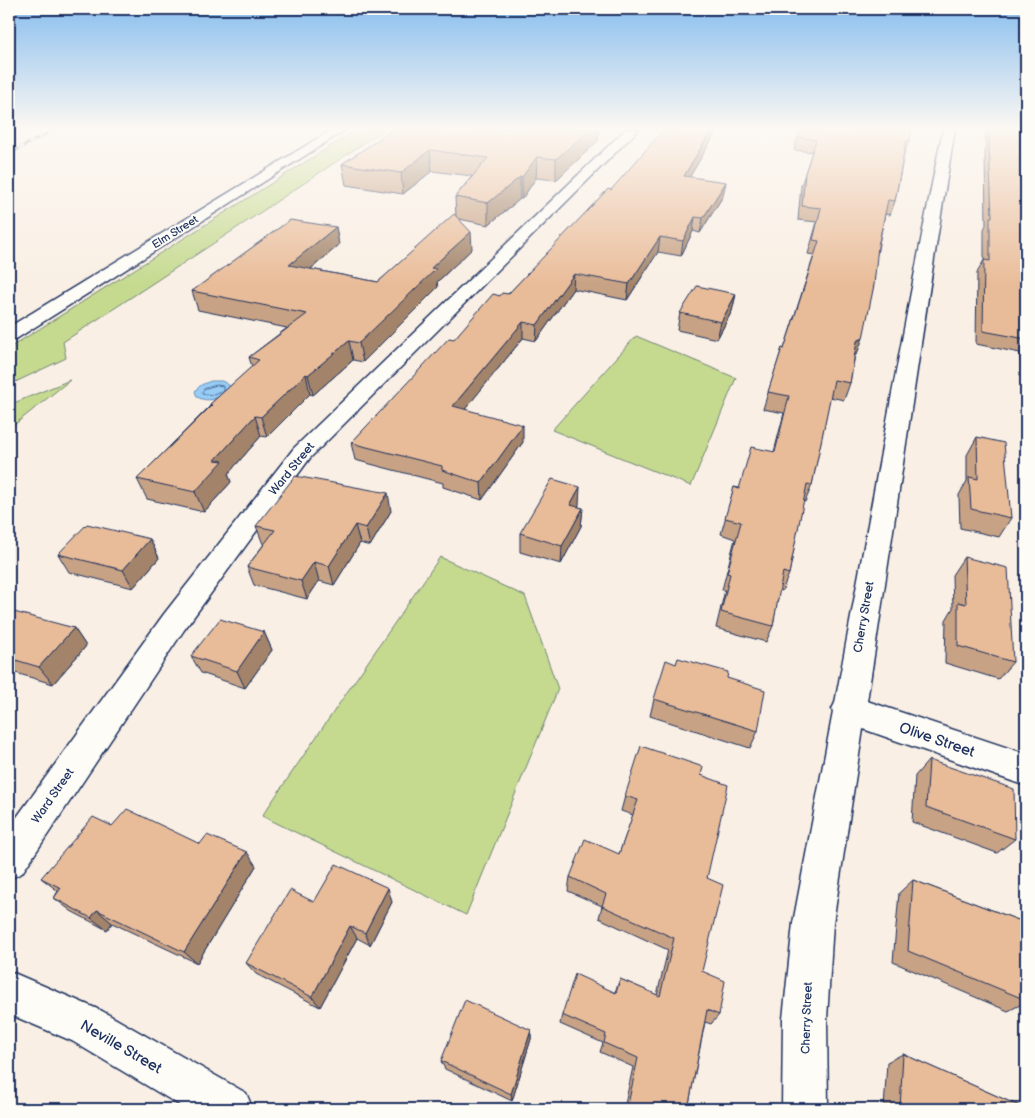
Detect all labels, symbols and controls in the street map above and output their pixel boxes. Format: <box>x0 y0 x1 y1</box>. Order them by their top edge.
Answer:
street label: Elm Street <box>150 212 201 251</box>
street label: Ward Street <box>266 439 318 499</box>
street label: Cherry Street <box>850 580 878 654</box>
street label: Olive Street <box>897 718 978 762</box>
street label: Ward Street <box>29 765 78 827</box>
street label: Cherry Street <box>798 981 816 1054</box>
street label: Neville Street <box>77 1016 166 1078</box>

